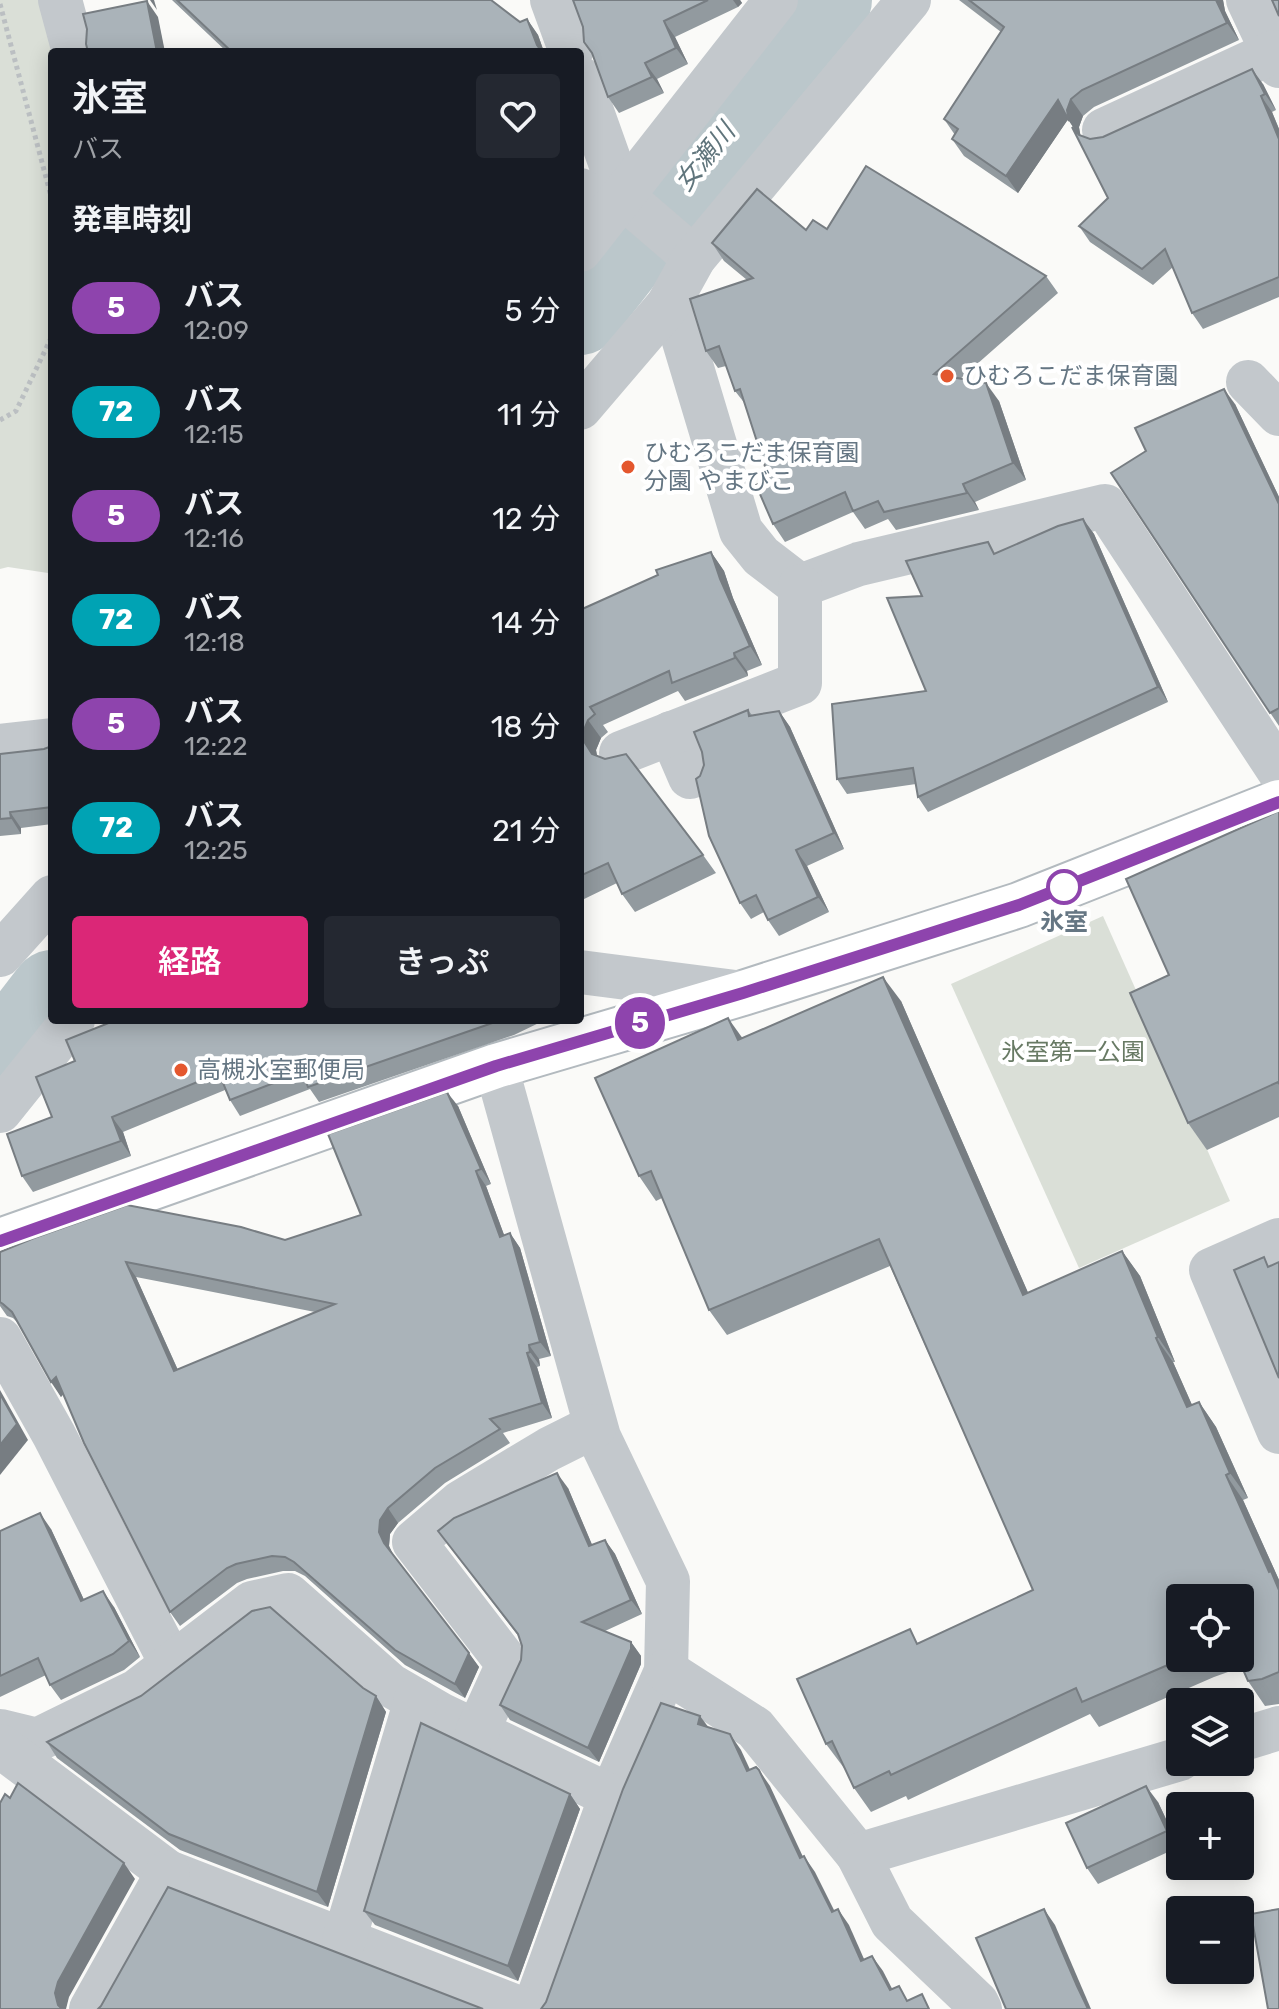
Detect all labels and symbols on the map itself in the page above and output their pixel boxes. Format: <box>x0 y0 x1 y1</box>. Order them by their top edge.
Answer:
water label: 女瀬川 <box>668 115 743 197</box>
place label: ひむろこだま保育園 <box>963 362 1179 390</box>
marker: ひむろこだま保育園 <box>938 367 956 385</box>
place label: ひむろこだま保育園 分園 やまびこ <box>644 439 860 495</box>
marker: ひむろこだま保育園 分園 やまびこ <box>619 458 637 476</box>
marker: 氷室 <box>1047 870 1081 904</box>
place label: 氷室 <box>1040 908 1088 936</box>
line badge: 5 <box>614 997 666 1049</box>
park label: 氷室第一公園 <box>1001 1038 1145 1066</box>
place label: 高槻氷室郵便局 <box>197 1056 365 1084</box>
marker: 高槻氷室郵便局 <box>172 1061 190 1079</box>

